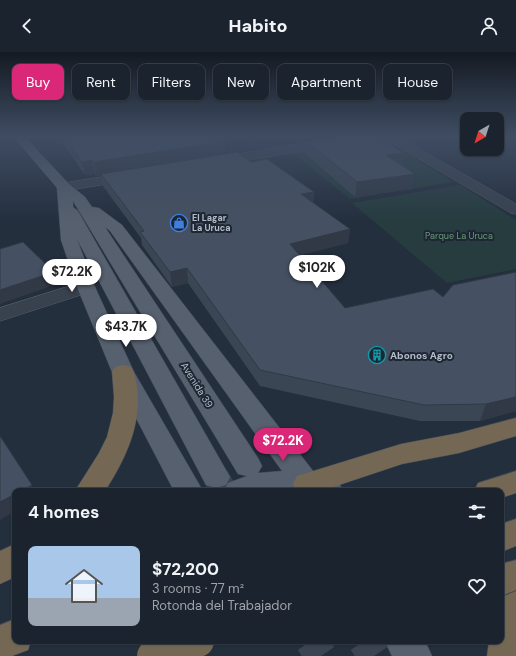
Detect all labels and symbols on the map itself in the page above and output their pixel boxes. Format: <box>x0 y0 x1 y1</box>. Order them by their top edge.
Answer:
north arrow <box>460 112 504 156</box>
place label: El Lagar La Uruca <box>192 212 231 234</box>
shop icon: El Lagar La Uruca <box>169 213 189 233</box>
park label: Parque La Uruca <box>425 230 493 242</box>
pin: $102K <box>289 255 345 289</box>
pin: $72.2K <box>39 259 105 293</box>
pin: $43.7K <box>93 314 159 348</box>
building icon: Abonos Agro <box>367 345 387 365</box>
place label: Abonos Agro <box>390 349 453 362</box>
street label: Avenida 39 <box>178 360 216 410</box>
pin: $72.2K <box>250 428 316 462</box>

